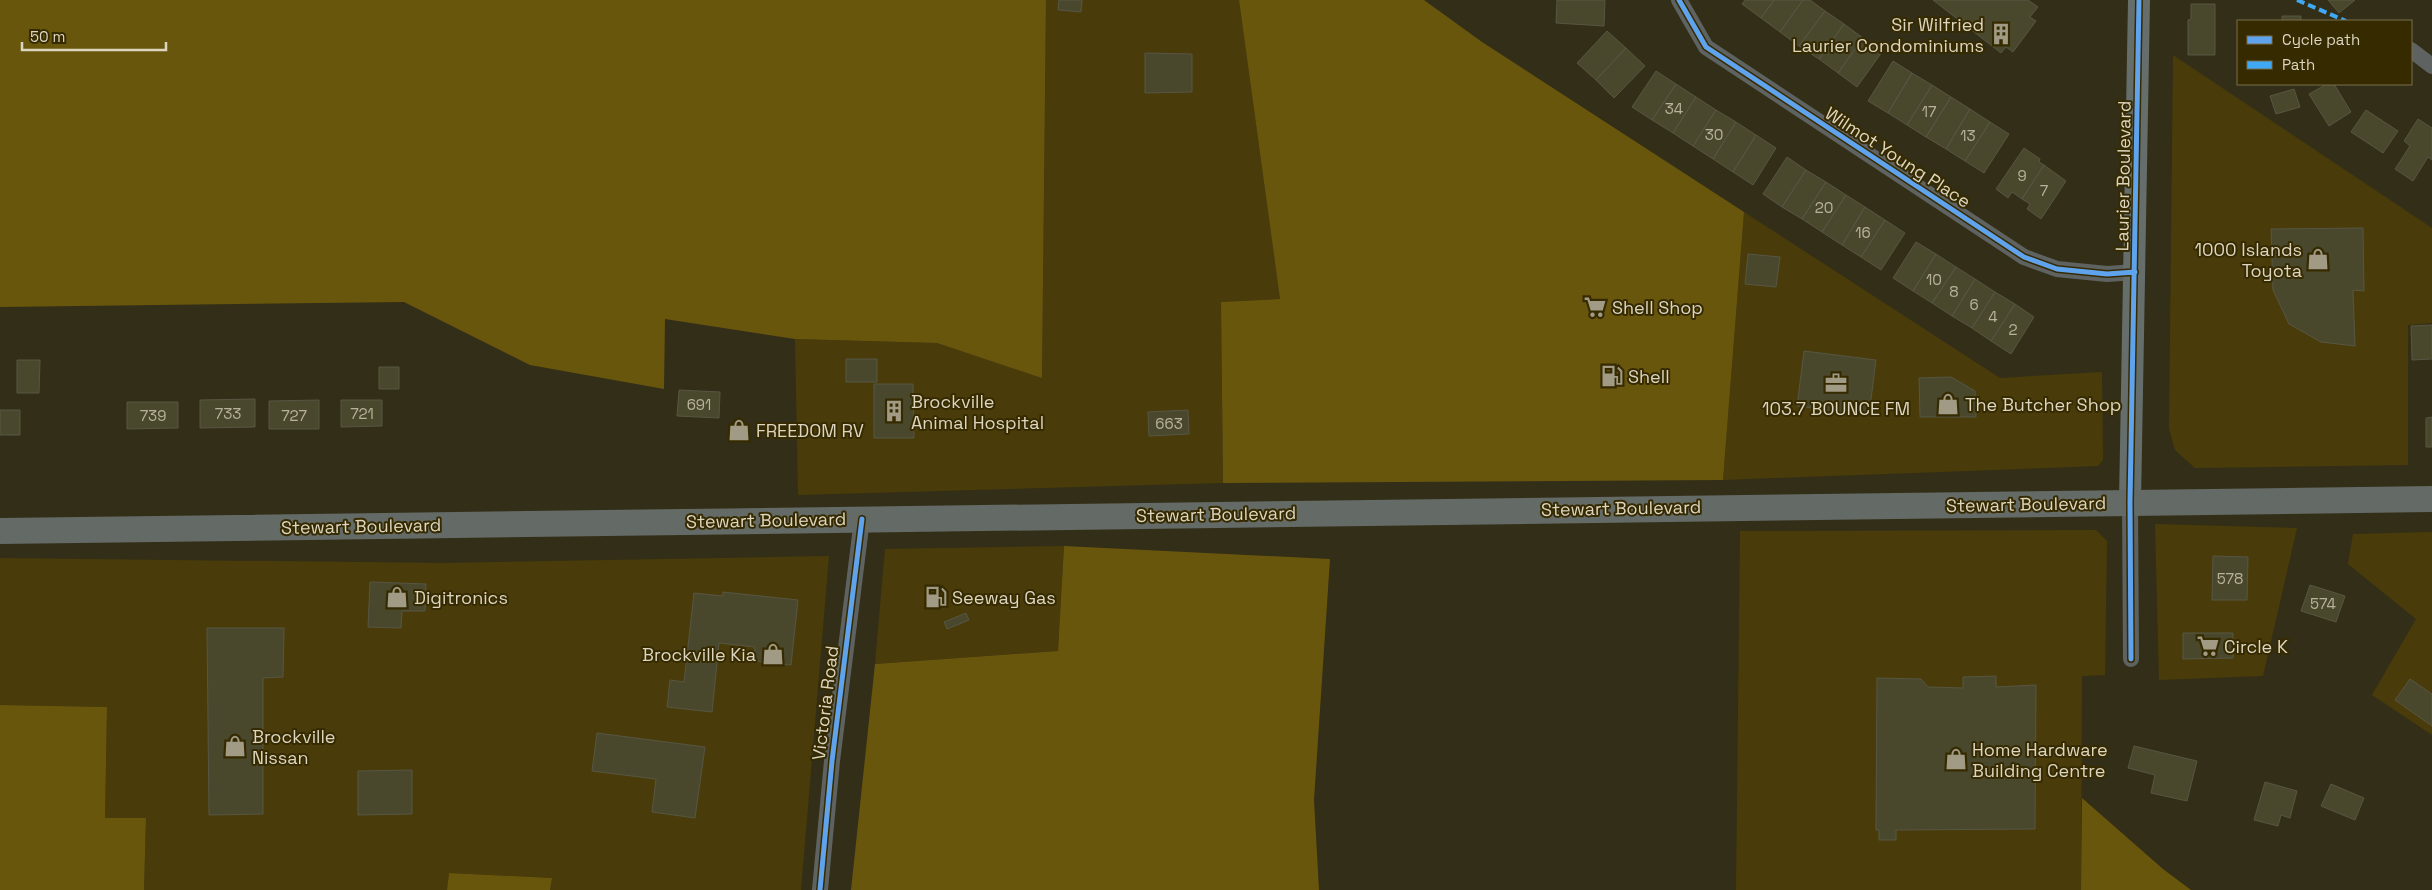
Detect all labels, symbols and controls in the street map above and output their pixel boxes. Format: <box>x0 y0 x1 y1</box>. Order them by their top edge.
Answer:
place label: Sir Wilfried Laurier Condominiums <box>1792 13 1984 57</box>
scale bar <box>22 20 166 52</box>
legend <box>2237 20 2412 85</box>
building icon: Sir Wilfried Laurier Condominiums <box>1988 21 2014 47</box>
text: 50 m <box>30 27 65 46</box>
text: Cycle path <box>2282 30 2360 49</box>
text: Path <box>2282 55 2315 74</box>
house number: 34 <box>1665 99 1683 118</box>
street label: Laurier Boulevard <box>2110 100 2136 252</box>
street label: Wilmot Young Place <box>1821 101 1975 213</box>
house number: 17 <box>1922 102 1936 121</box>
house number: 30 <box>1705 125 1723 144</box>
house number: 13 <box>1960 126 1976 145</box>
house number: 9 <box>2017 166 2027 185</box>
house number: 7 <box>2040 181 2048 200</box>
house number: 20 <box>1815 198 1833 217</box>
house number: 16 <box>1855 223 1871 242</box>
place label: 1000 Islands Toyota <box>2194 238 2302 282</box>
shop icon: 1000 Islands Toyota <box>2305 246 2331 272</box>
house number: 10 <box>1926 270 1942 289</box>
house number: 8 <box>1949 282 1959 301</box>
supermarket icon: Shell Shop <box>1582 294 1608 320</box>
house number: 6 <box>1969 295 1979 314</box>
place label: Shell Shop <box>1612 296 1703 319</box>
house number: 4 <box>1988 307 1998 326</box>
house number: 2 <box>2008 320 2018 339</box>
fuel station icon: Shell <box>1599 363 1625 389</box>
place label: Shell <box>1628 365 1670 388</box>
office icon: 103.7 BOUNCE FM <box>1823 370 1849 396</box>
place label: Brockville Animal Hospital <box>911 390 1044 434</box>
shop icon: The Butcher Shop <box>1935 391 1961 417</box>
place label: The Butcher Shop <box>1965 393 2121 416</box>
house number: 691 <box>687 395 711 414</box>
place label: 103.7 BOUNCE FM <box>1762 397 1910 420</box>
building icon: Brockville Animal Hospital <box>881 398 907 424</box>
house number: 733 <box>215 404 241 423</box>
house number: 721 <box>350 404 374 423</box>
house number: 739 <box>140 406 166 425</box>
house number: 727 <box>281 406 307 425</box>
house number: 663 <box>1155 414 1183 433</box>
shop icon: FREEDOM RV <box>726 417 752 443</box>
place label: FREEDOM RV <box>756 419 864 442</box>
street label: Stewart Boulevard <box>1946 491 2106 517</box>
street label: Stewart Boulevard <box>1541 495 1701 521</box>
street label: Stewart Boulevard <box>1136 501 1296 527</box>
street label: Stewart Boulevard <box>686 507 846 533</box>
street label: Stewart Boulevard <box>281 513 441 539</box>
house number: 578 <box>2217 569 2243 588</box>
shop icon: Digitronics <box>384 584 410 610</box>
fuel station icon: Seeway Gas <box>923 584 949 610</box>
place label: Digitronics <box>414 586 508 609</box>
place label: Seeway Gas <box>952 586 1056 609</box>
house number: 574 <box>2310 594 2336 613</box>
supermarket icon: Circle K <box>2195 633 2221 659</box>
place label: Circle K <box>2224 635 2288 658</box>
shop icon: Brockville Kia <box>760 641 786 667</box>
place label: Brockville Kia <box>642 643 756 666</box>
street label: Victoria Road <box>807 644 843 762</box>
place label: Brockville Nissan <box>252 725 336 769</box>
shop icon: Brockville Nissan <box>222 733 248 759</box>
place label: Home Hardware Building Centre <box>1972 738 2108 782</box>
shop icon: Home Hardware Building Centre <box>1943 746 1969 772</box>

